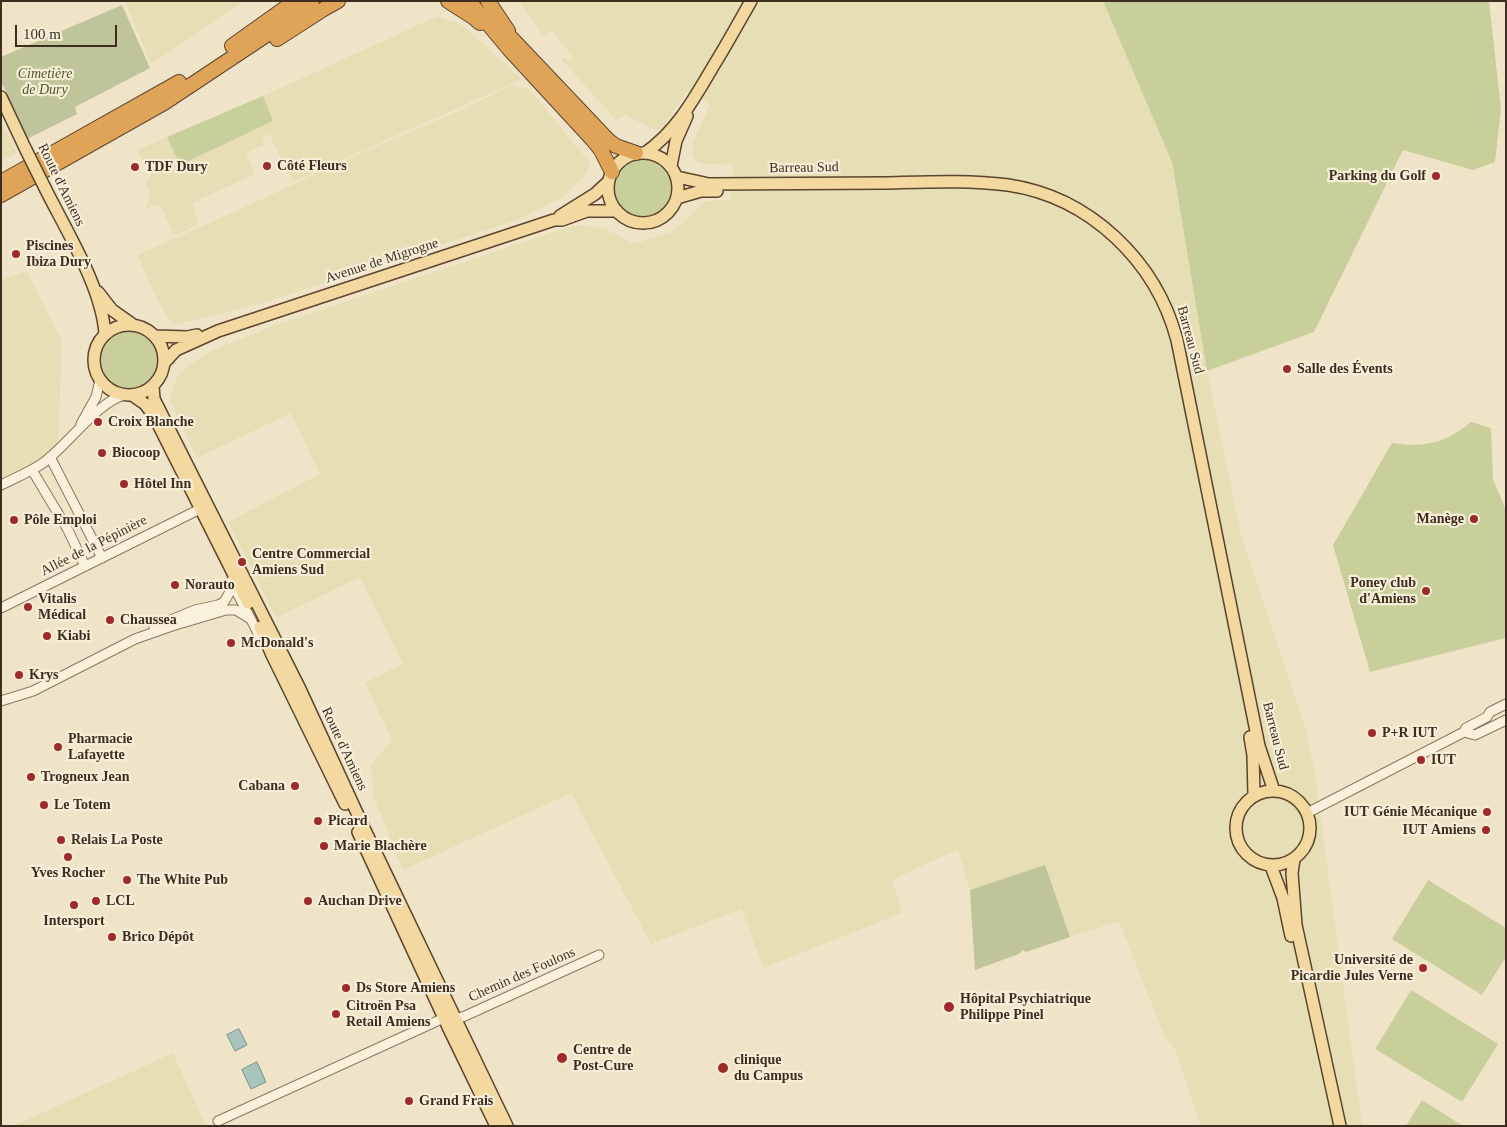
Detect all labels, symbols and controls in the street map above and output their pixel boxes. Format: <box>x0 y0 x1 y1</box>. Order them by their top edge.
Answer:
scale bar <box>18 15 120 47</box>
text: 100 m <box>23 26 61 42</box>
park label: Cimetière de Dury <box>18 66 72 98</box>
street label: Route d'Amiens <box>34 141 88 229</box>
place label: Côté Fleurs <box>277 158 347 174</box>
place label: TDF Dury <box>145 159 208 175</box>
street label: Barreau Sud <box>769 159 839 177</box>
marker: Côté Fleurs <box>261 160 273 172</box>
marker: TDF Dury <box>129 161 141 173</box>
place label: Parking du Golf <box>1329 168 1426 184</box>
marker: Parking du Golf <box>1430 170 1442 182</box>
street label: Avenue de Migrogne <box>323 235 441 287</box>
place label: Piscines Ibiza Dury <box>26 238 91 270</box>
marker: Piscines Ibiza Dury <box>10 248 22 260</box>
street label: Barreau Sud <box>1173 304 1207 376</box>
place label: Salle des Évents <box>1297 361 1393 377</box>
marker: Salle des Évents <box>1281 363 1293 375</box>
place label: Croix Blanche <box>108 414 194 430</box>
marker: Croix Blanche <box>92 416 104 428</box>
place label: Biocoop <box>112 445 160 461</box>
marker: Biocoop <box>96 447 108 459</box>
place label: Hôtel Inn <box>134 476 191 492</box>
marker: Hôtel Inn <box>118 478 130 490</box>
place label: Manège <box>1417 511 1464 527</box>
place label: Pôle Emploi <box>24 512 97 528</box>
street label: Allée de la Pépinière <box>38 512 150 580</box>
marker: Manège <box>1468 513 1480 525</box>
marker: Pôle Emploi <box>8 514 20 526</box>
place label: Centre Commercial Amiens Sud <box>252 546 370 578</box>
marker: Centre Commercial Amiens Sud <box>236 556 248 568</box>
place label: Poney club d'Amiens <box>1350 575 1416 608</box>
place label: Norauto <box>185 577 235 593</box>
marker: Norauto <box>169 579 181 591</box>
marker: Poney club d'Amiens <box>1420 585 1432 597</box>
place label: Vitalis Médical <box>38 591 86 624</box>
marker: Vitalis Médical <box>22 601 34 613</box>
place label: Chaussea <box>120 612 177 628</box>
marker: Chaussea <box>104 614 116 626</box>
place label: Kiabi <box>57 628 90 644</box>
marker: Kiabi <box>41 630 53 642</box>
place label: McDonald's <box>241 635 313 651</box>
marker: McDonald's <box>225 637 237 649</box>
place label: Krys <box>29 667 59 683</box>
marker: Krys <box>13 669 25 681</box>
street label: Barreau Sud <box>1258 700 1292 772</box>
street label: Route d'Amiens <box>317 705 371 793</box>
place label: P+R IUT <box>1382 725 1437 741</box>
marker: P+R IUT <box>1366 727 1378 739</box>
place label: Pharmacie Lafayette <box>68 731 133 764</box>
marker: Pharmacie Lafayette <box>52 741 64 753</box>
place label: IUT <box>1431 752 1456 768</box>
marker: IUT <box>1415 754 1427 766</box>
place label: Trogneux Jean <box>41 769 130 785</box>
marker: Trogneux Jean <box>25 771 37 783</box>
place label: Cabana <box>238 778 285 794</box>
marker: Cabana <box>289 780 301 792</box>
place label: Le Totem <box>54 797 111 813</box>
marker: Le Totem <box>38 799 50 811</box>
place label: IUT Génie Mécanique <box>1344 804 1477 820</box>
marker: IUT Génie Mécanique <box>1481 806 1493 818</box>
place label: Picard <box>328 813 368 829</box>
marker: Picard <box>312 815 324 827</box>
place label: IUT Amiens <box>1402 822 1476 838</box>
marker: IUT Amiens <box>1480 824 1492 836</box>
place label: Relais La Poste <box>71 832 163 848</box>
marker: Relais La Poste <box>55 834 67 846</box>
place label: Marie Blachère <box>334 838 427 854</box>
marker: Marie Blachère <box>318 840 330 852</box>
marker: Yves Rocher <box>62 851 74 863</box>
place label: Yves Rocher <box>31 865 105 881</box>
place label: The White Pub <box>137 872 228 888</box>
marker: The White Pub <box>121 874 133 886</box>
place label: LCL <box>106 893 135 909</box>
place label: Auchan Drive <box>318 893 402 909</box>
marker: LCL <box>90 895 102 907</box>
marker: Auchan Drive <box>302 895 314 907</box>
marker: Intersport <box>68 899 80 911</box>
place label: Intersport <box>43 913 105 929</box>
place label: Brico Dépôt <box>122 929 194 945</box>
marker: Brico Dépôt <box>106 931 118 943</box>
street label: Chemin des Foulons <box>466 944 578 1006</box>
place label: Université de Picardie Jules Verne <box>1291 952 1413 984</box>
marker: Université de Picardie Jules Verne <box>1417 962 1429 974</box>
place label: Ds Store Amiens <box>356 980 455 996</box>
marker: Ds Store Amiens <box>340 982 352 994</box>
place label: Hôpital Psychiatrique Philippe Pinel <box>960 991 1091 1024</box>
place label: Citroën Psa Retail Amiens <box>346 998 430 1030</box>
marker: Hôpital Psychiatrique Philippe Pinel <box>942 1000 956 1014</box>
marker: Citroën Psa Retail Amiens <box>330 1008 342 1020</box>
place label: Centre de Post-Cure <box>573 1042 633 1074</box>
marker: Centre de Post-Cure <box>555 1051 569 1065</box>
place label: clinique du Campus <box>734 1052 803 1084</box>
marker: clinique du Campus <box>716 1061 730 1075</box>
place label: Grand Frais <box>419 1093 493 1109</box>
marker: Grand Frais <box>403 1095 415 1107</box>

